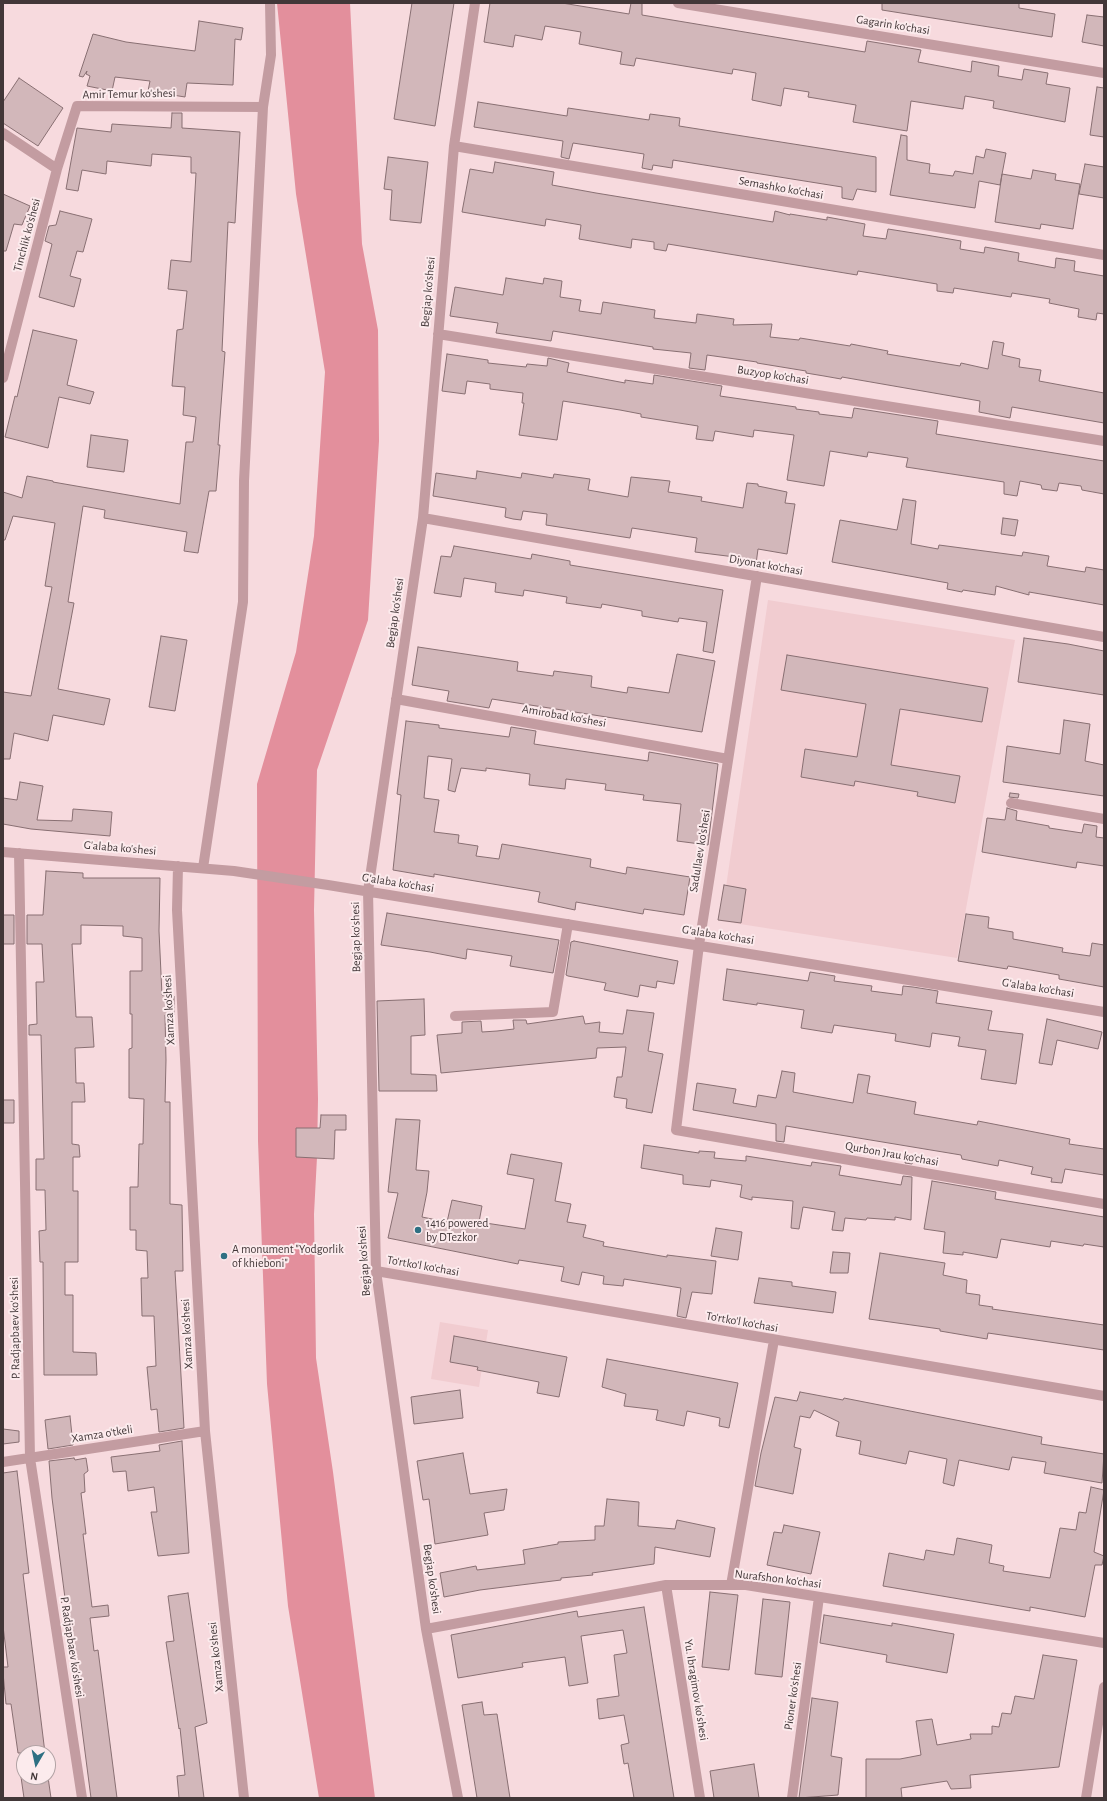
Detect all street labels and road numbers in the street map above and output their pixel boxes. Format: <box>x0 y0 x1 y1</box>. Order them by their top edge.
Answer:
street label: Gagarin ko'chasi <box>855 12 931 38</box>
street label: Amir Temur ko'shesi <box>82 86 176 102</box>
street label: Semashko ko'chasi <box>738 173 824 203</box>
street label: Tinchlik ko'shesi <box>10 197 44 273</box>
street label: Begjap ko'shesi <box>418 256 438 328</box>
street label: Buzyop ko'chasi <box>736 362 810 388</box>
street label: Diyonat ko'chasi <box>728 551 804 579</box>
street label: Begjap ko'shesi <box>383 577 407 649</box>
street label: Amirobad ko'shesi <box>521 702 607 730</box>
street label: Sadullaev ko'shesi <box>686 809 714 893</box>
street label: G'alaba ko'shesi <box>83 838 157 858</box>
street label: G'alaba ko'chasi <box>361 870 435 896</box>
street label: Begjap ko'shesi <box>348 902 364 972</box>
street label: G'alaba ko'chasi <box>681 922 755 948</box>
street label: Xamza ko'shesi <box>160 974 178 1046</box>
street label: G'alaba ko'chasi <box>1001 975 1075 1001</box>
street label: Qurbon Jrau ko'chasi <box>844 1139 940 1169</box>
street label: Begjap ko'shesi <box>354 1225 374 1297</box>
street label: To'rtko'l ko'chasi <box>386 1253 460 1279</box>
street label: P. Radjapbaev ko'shesi <box>7 1277 23 1379</box>
street label: Xamza ko'shesi <box>178 1298 196 1370</box>
street label: To'rtko'l ko'chasi <box>705 1309 779 1335</box>
street label: Xamza o'tkeli <box>70 1422 134 1446</box>
street label: Begjap ko'shesi <box>420 1543 444 1615</box>
street label: Nurafshon ko'chasi <box>734 1567 822 1591</box>
street label: P. Radjapbaev ko'shesi <box>57 1595 87 1699</box>
street label: Xamza ko'shesi <box>205 1621 227 1693</box>
street label: Yu. Ibragimov ko'shesi <box>681 1638 711 1742</box>
street label: Pioner ko'shesi <box>781 1661 805 1731</box>

